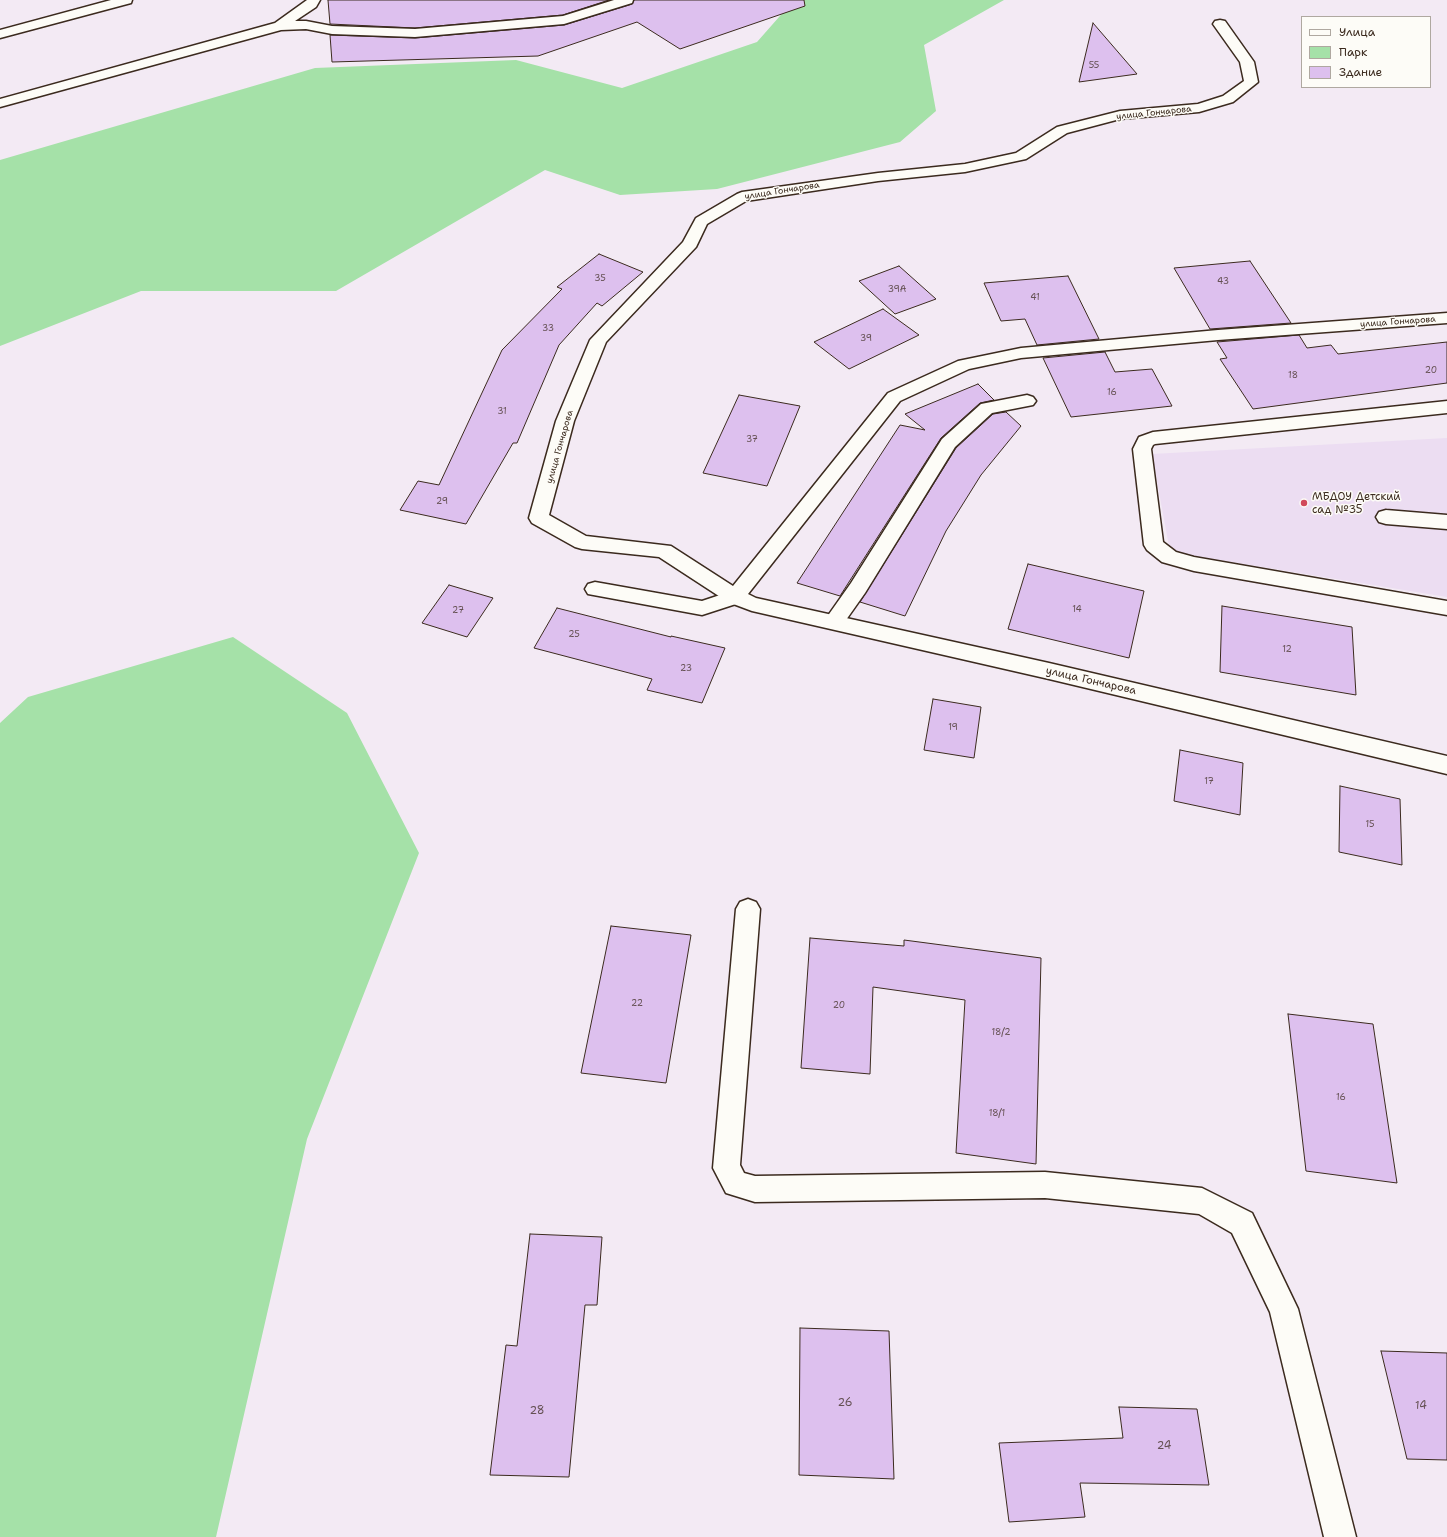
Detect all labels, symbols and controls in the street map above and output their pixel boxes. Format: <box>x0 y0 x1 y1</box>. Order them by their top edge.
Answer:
legend <box>1301 16 1431 88</box>
text: Улица <box>1339 24 1375 40</box>
text: Парк <box>1339 44 1367 60</box>
house number: 55 <box>1089 61 1099 71</box>
text: Здание <box>1339 64 1382 80</box>
street label: улица Гончарова <box>1116 104 1192 122</box>
street label: улица Гончарова <box>744 180 820 202</box>
house number: 35 <box>594 274 606 284</box>
house number: 43 <box>1217 277 1229 287</box>
house number: 39А <box>888 285 906 295</box>
house number: 41 <box>1030 293 1040 303</box>
street label: улица Гончарова <box>1360 314 1436 330</box>
house number: 33 <box>542 324 554 334</box>
house number: 39 <box>860 334 872 344</box>
house number: 20 <box>1425 366 1437 376</box>
house number: 18 <box>1288 371 1298 381</box>
house number: 16 <box>1107 388 1117 398</box>
house number: 31 <box>497 407 507 417</box>
street label: улица Гончарова <box>544 409 576 485</box>
house number: 37 <box>746 435 758 445</box>
place label: МБДОУ Детский сад №35 <box>1312 490 1400 516</box>
house number: 29 <box>436 497 448 507</box>
marker: МБДОУ Детский сад №35 <box>1299 498 1309 508</box>
house number: 14 <box>1072 605 1082 615</box>
house number: 27 <box>452 606 464 616</box>
house number: 25 <box>568 630 580 640</box>
house number: 12 <box>1282 645 1292 655</box>
house number: 23 <box>680 664 692 674</box>
street label: улица Гончарова <box>1044 664 1138 698</box>
house number: 19 <box>948 723 958 733</box>
house number: 17 <box>1204 777 1214 787</box>
house number: 15 <box>1365 820 1375 830</box>
house number: 22 <box>631 999 643 1009</box>
house number: 20 <box>833 1001 845 1011</box>
house number: 18/2 <box>991 1028 1011 1038</box>
house number: 16 <box>1336 1093 1346 1103</box>
house number: 18/1 <box>989 1109 1005 1119</box>
house number: 26 <box>838 1396 852 1410</box>
house number: 14 <box>1415 1399 1427 1413</box>
house number: 28 <box>529 1404 545 1418</box>
house number: 24 <box>1157 1439 1171 1453</box>

